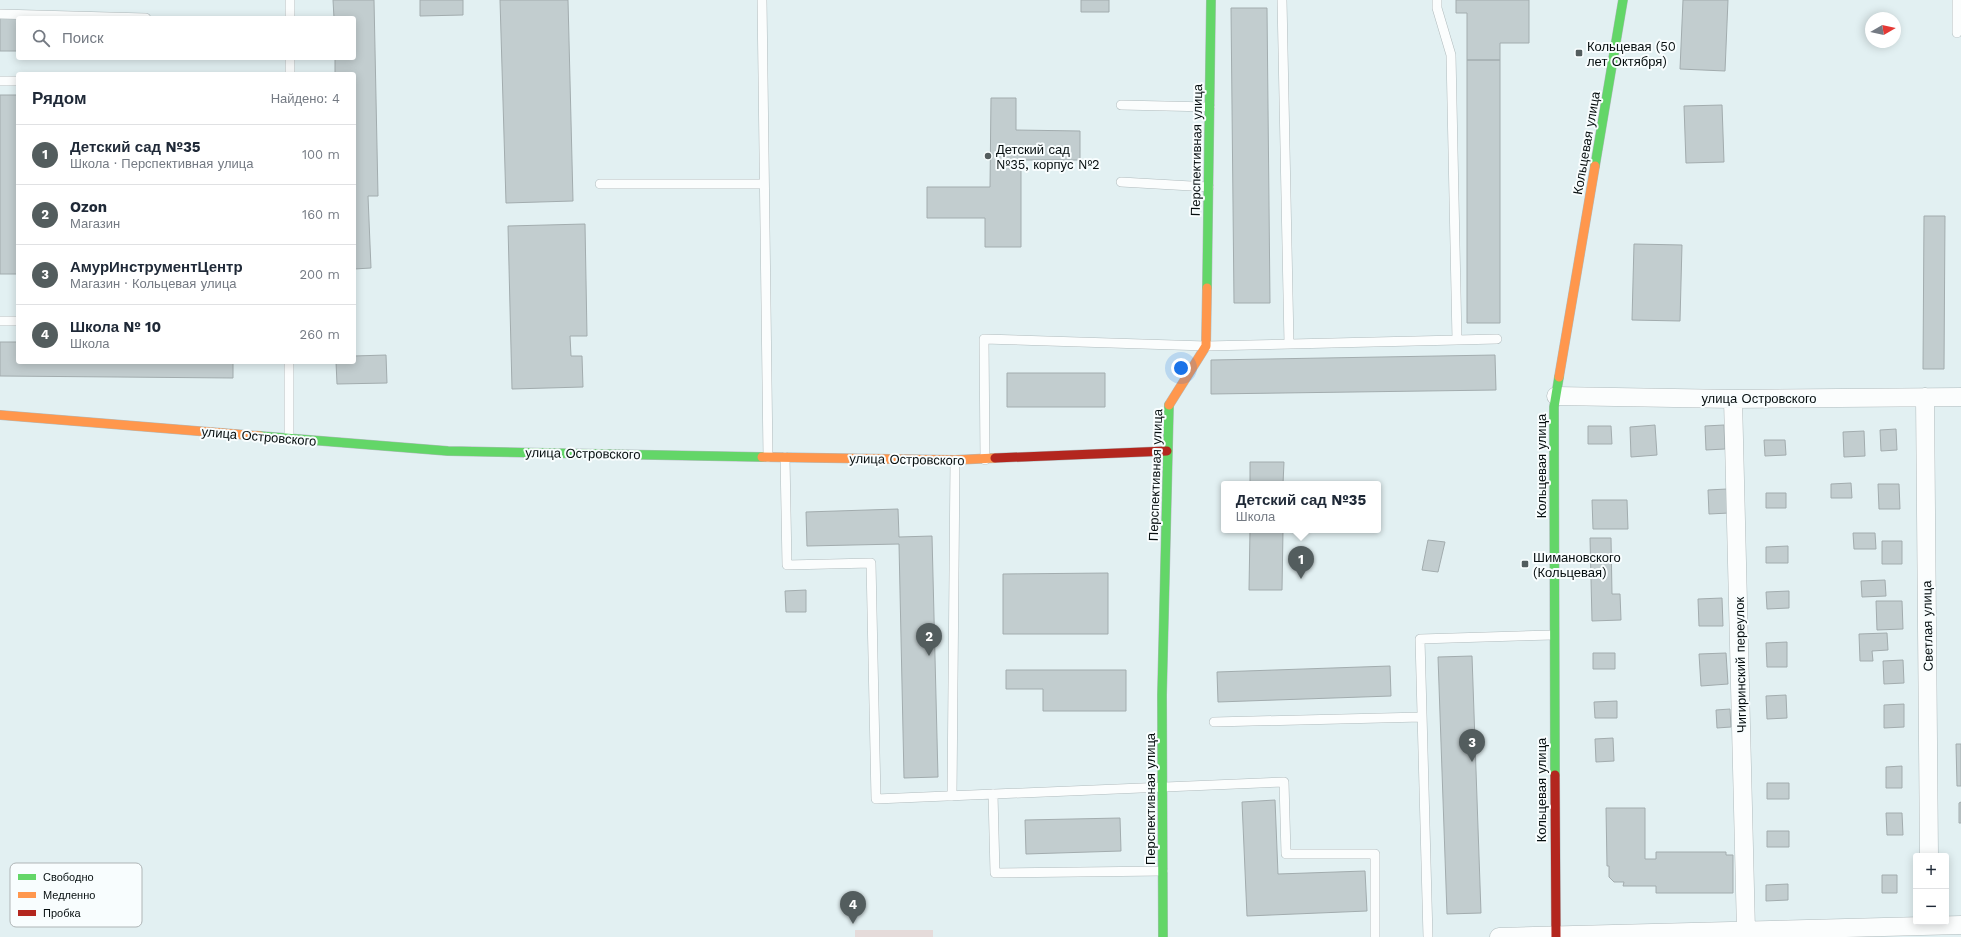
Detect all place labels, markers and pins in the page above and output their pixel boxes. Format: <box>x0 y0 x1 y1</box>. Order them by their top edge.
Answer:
place label: Кольцевая (50 лет Октября) <box>1587 39 1676 69</box>
marker: Кольцевая (50 лет Октября) <box>1574 48 1584 58</box>
place label: Детский сад №35, корпус №2 <box>996 142 1100 172</box>
marker: Детский сад №35, корпус №2 <box>983 151 993 161</box>
pin: 1 <box>1288 546 1314 579</box>
place label: Шимановского (Кольцевая) <box>1533 550 1621 580</box>
marker: Шимановского (Кольцевая) <box>1520 559 1530 569</box>
pin: 2 <box>916 623 942 656</box>
pin: 3 <box>1459 729 1485 762</box>
pin: 4 <box>840 891 866 924</box>

